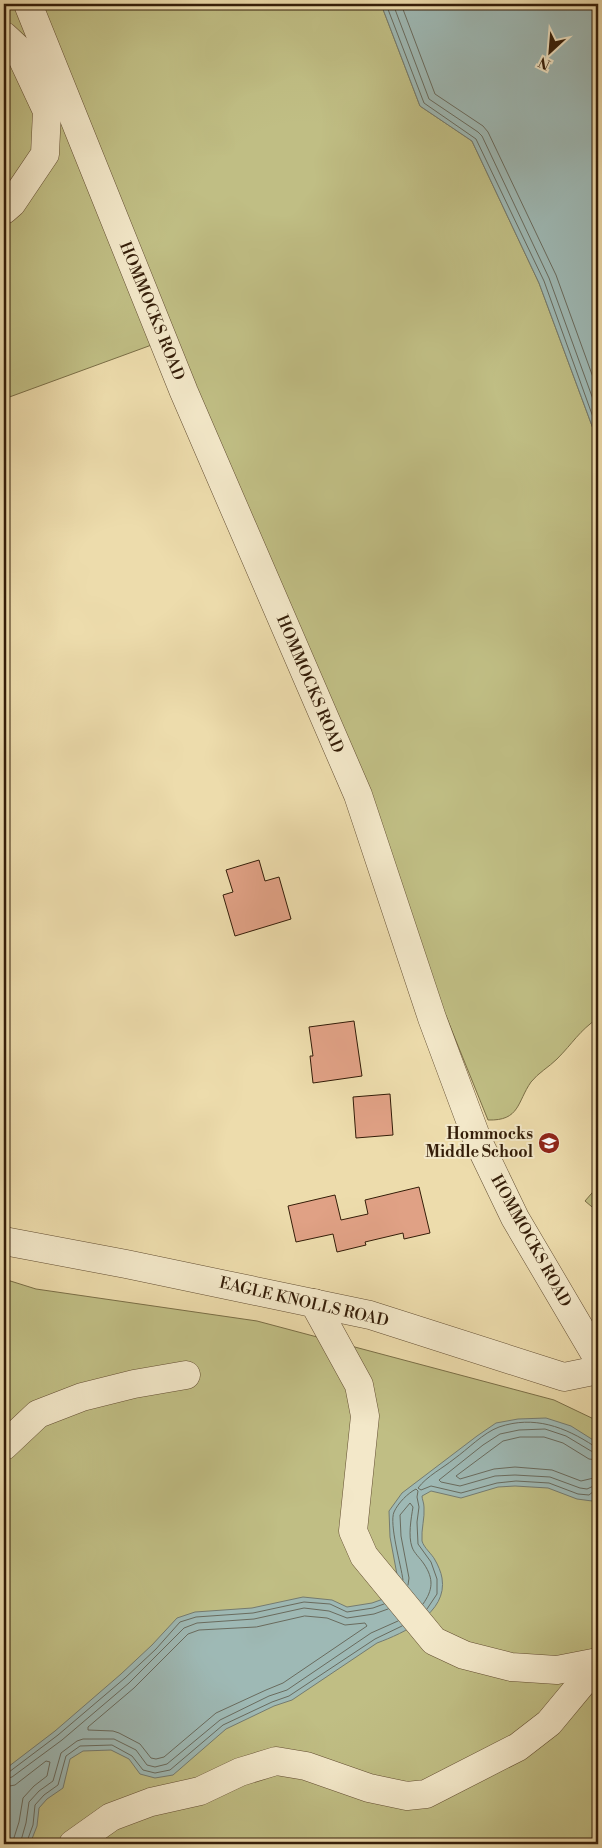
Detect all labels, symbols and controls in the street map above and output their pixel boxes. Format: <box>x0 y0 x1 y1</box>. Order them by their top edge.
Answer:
north arrow <box>524 28 574 78</box>
text: N <box>536 52 554 73</box>
street label: HOMMOCKS ROAD <box>115 239 189 383</box>
street label: HOMMOCKS ROAD <box>272 612 348 756</box>
place label: Hommocks Middle School <box>425 1124 534 1162</box>
school or university icon: Hommocks Middle School <box>537 1131 561 1155</box>
street label: HOMMOCKS ROAD <box>486 1171 576 1311</box>
street label: EAGLE KNOLLS ROAD <box>217 1273 391 1331</box>

